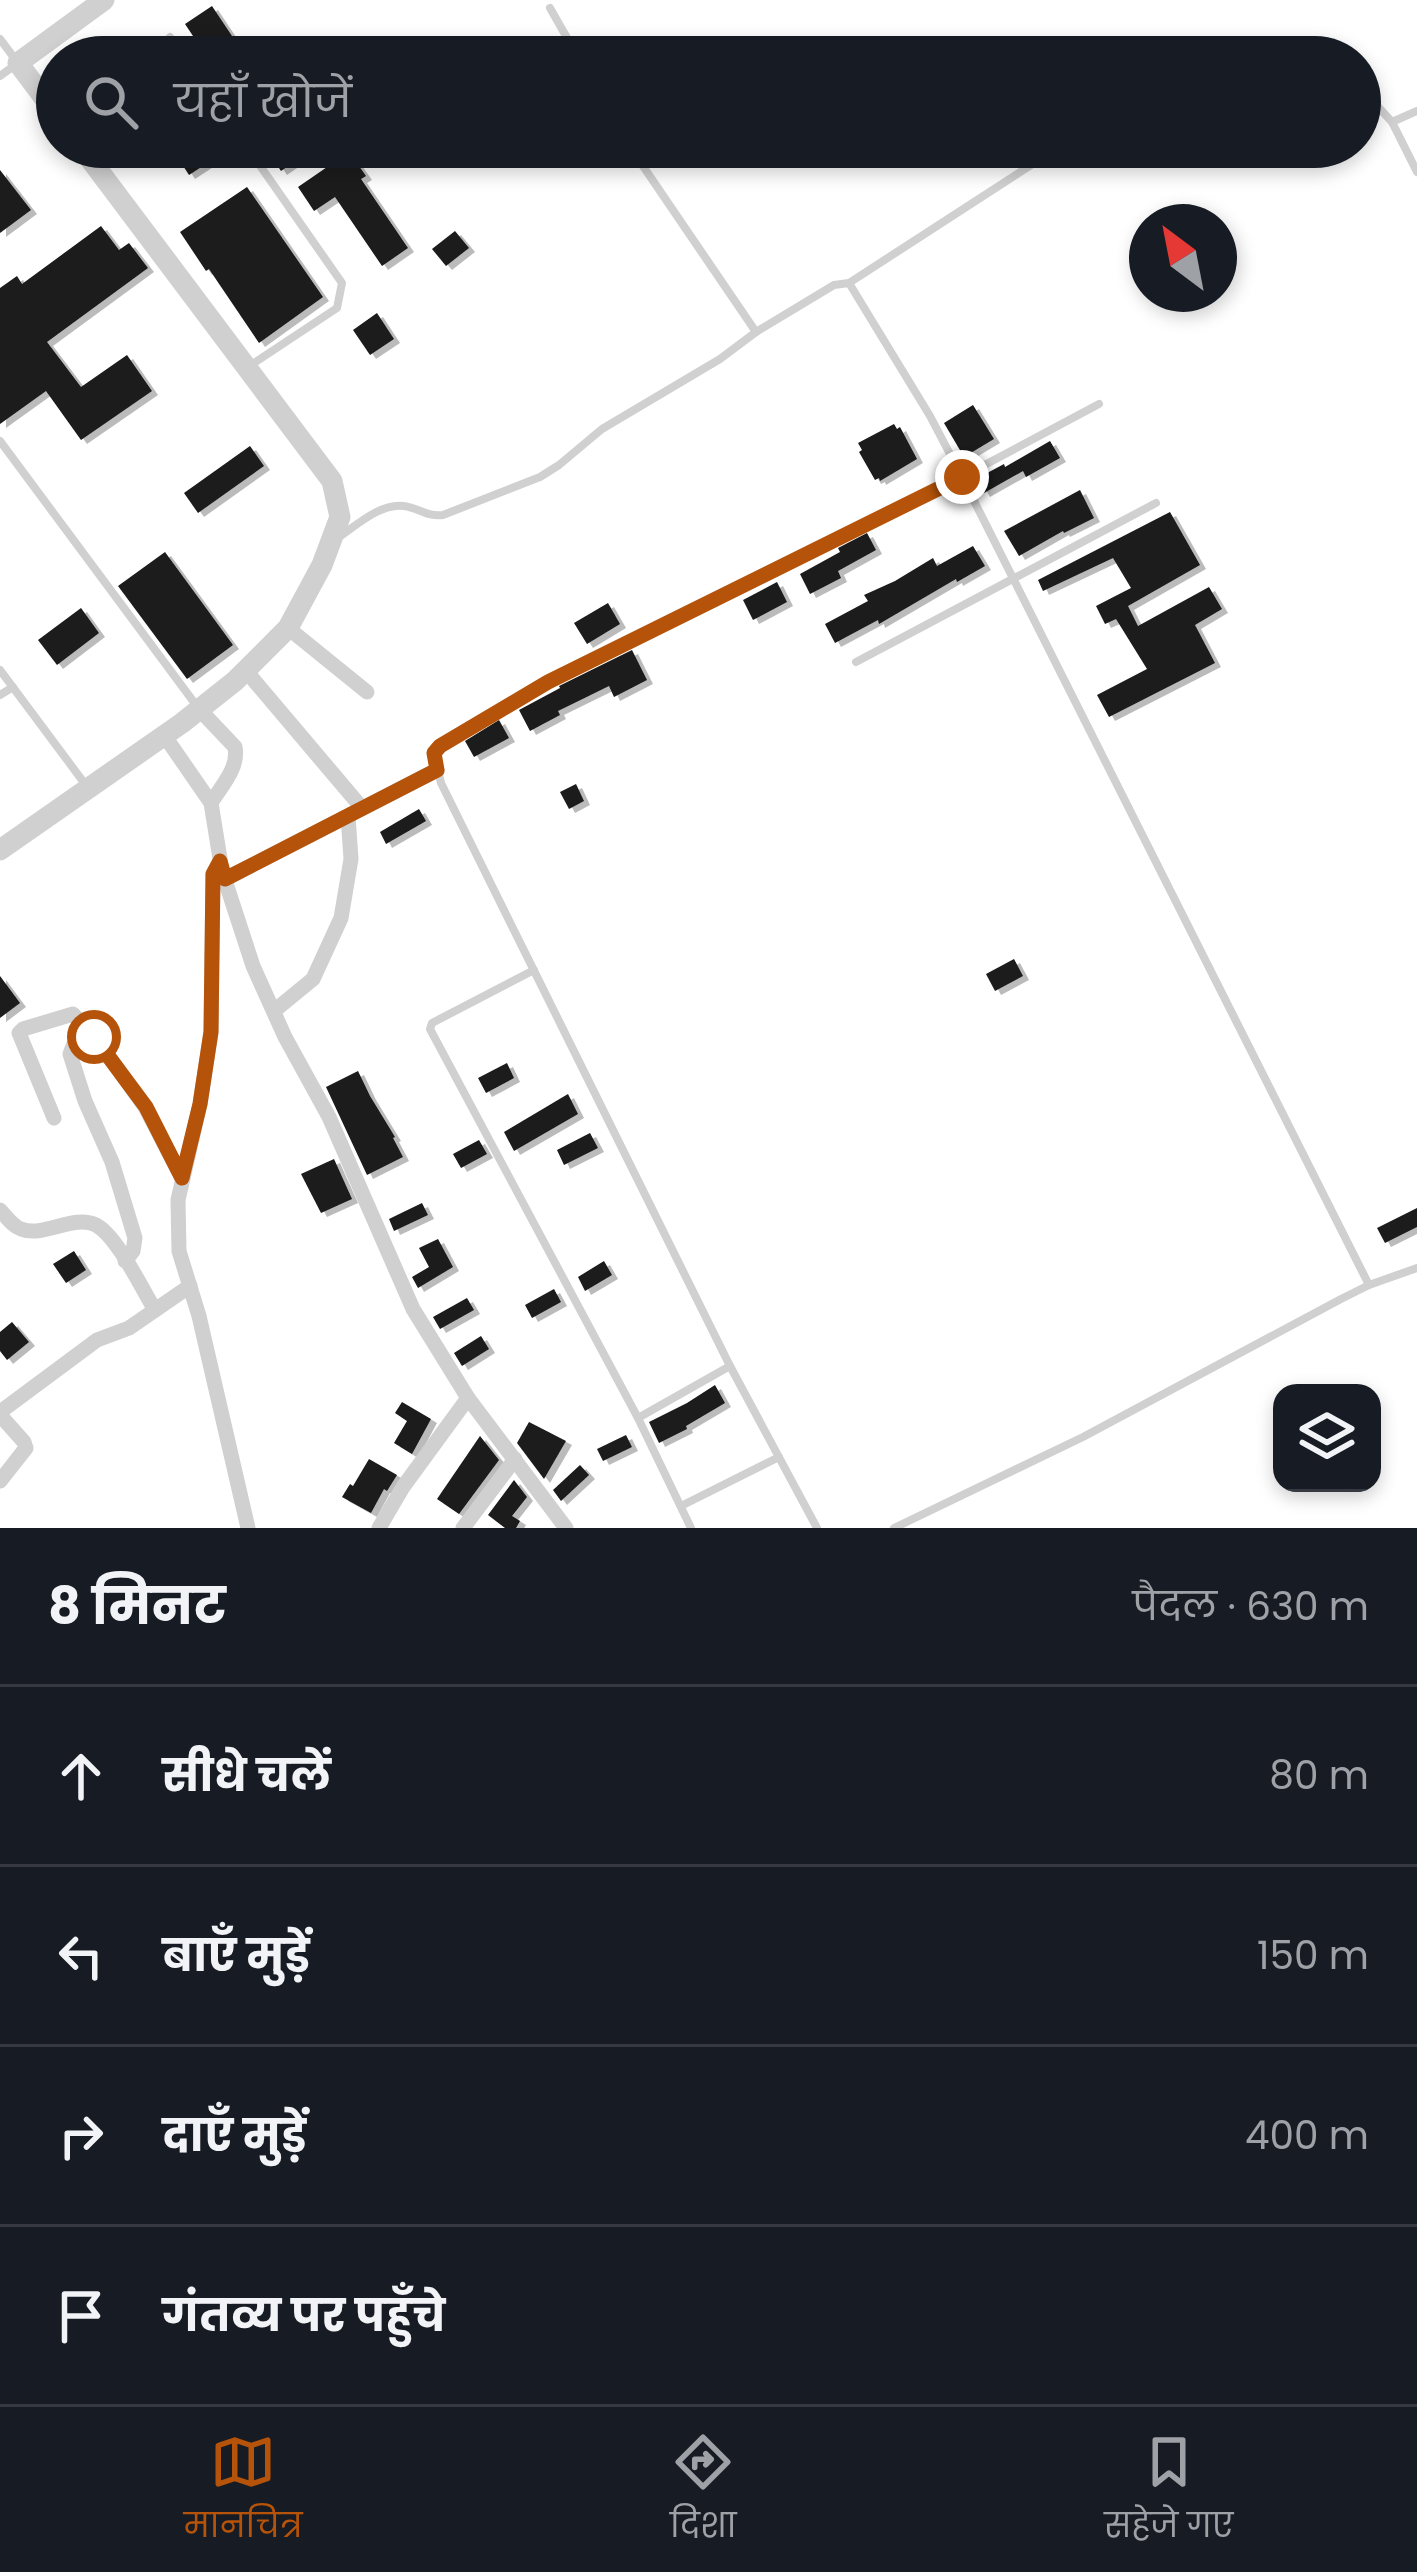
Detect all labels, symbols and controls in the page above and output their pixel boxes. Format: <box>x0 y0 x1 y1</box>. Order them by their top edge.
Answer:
search box <box>36 36 1381 168</box>
icon: search <box>78 69 144 135</box>
text: यहाँ खोजें <box>174 70 352 133</box>
north arrow <box>1129 204 1237 312</box>
route end <box>935 450 989 504</box>
route start <box>67 1010 121 1064</box>
map controls <box>1273 1384 1381 1492</box>
button: layers <box>1273 1384 1381 1492</box>
text: 8 मिनट <box>48 1570 226 1642</box>
text: पैदल · 630 m <box>1133 1579 1369 1634</box>
icon: ahead <box>48 1743 114 1809</box>
text: सीधे चलें <box>162 1744 331 1807</box>
text: 80 m <box>1269 1748 1369 1803</box>
icon: left <box>48 1923 114 1989</box>
text: बाएँ मुड़ें <box>162 1924 310 1987</box>
text: 150 m <box>1257 1928 1369 1983</box>
icon: right <box>48 2103 114 2169</box>
text: दाएँ मुड़ें <box>162 2104 306 2167</box>
text: 400 m <box>1245 2108 1369 2163</box>
icon: arrive <box>48 2283 114 2349</box>
text: गंतव्य पर पहुँचे <box>162 2284 446 2347</box>
tab: मानचित्र <box>184 2429 302 2551</box>
tab: दिशा <box>670 2429 736 2551</box>
tab: सहेजे गए <box>1104 2429 1233 2551</box>

